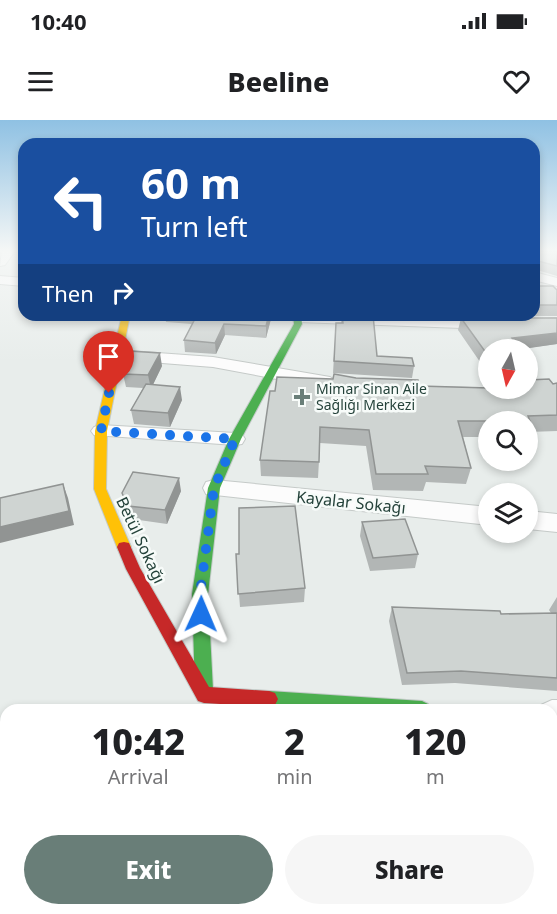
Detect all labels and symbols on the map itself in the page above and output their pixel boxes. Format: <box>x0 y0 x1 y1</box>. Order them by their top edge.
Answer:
pin <box>83 331 134 393</box>
north arrow <box>478 339 538 399</box>
place label: Mimar Sinan Aile Sağlığı Merkezi <box>316 379 427 414</box>
marker: Mimar Sinan Aile Sağlığı Merkezi <box>293 388 311 406</box>
street label: Kayalar Sokağı <box>295 485 407 519</box>
street label: Betül Sokağı <box>111 493 171 587</box>
position arrow <box>169 582 233 646</box>

